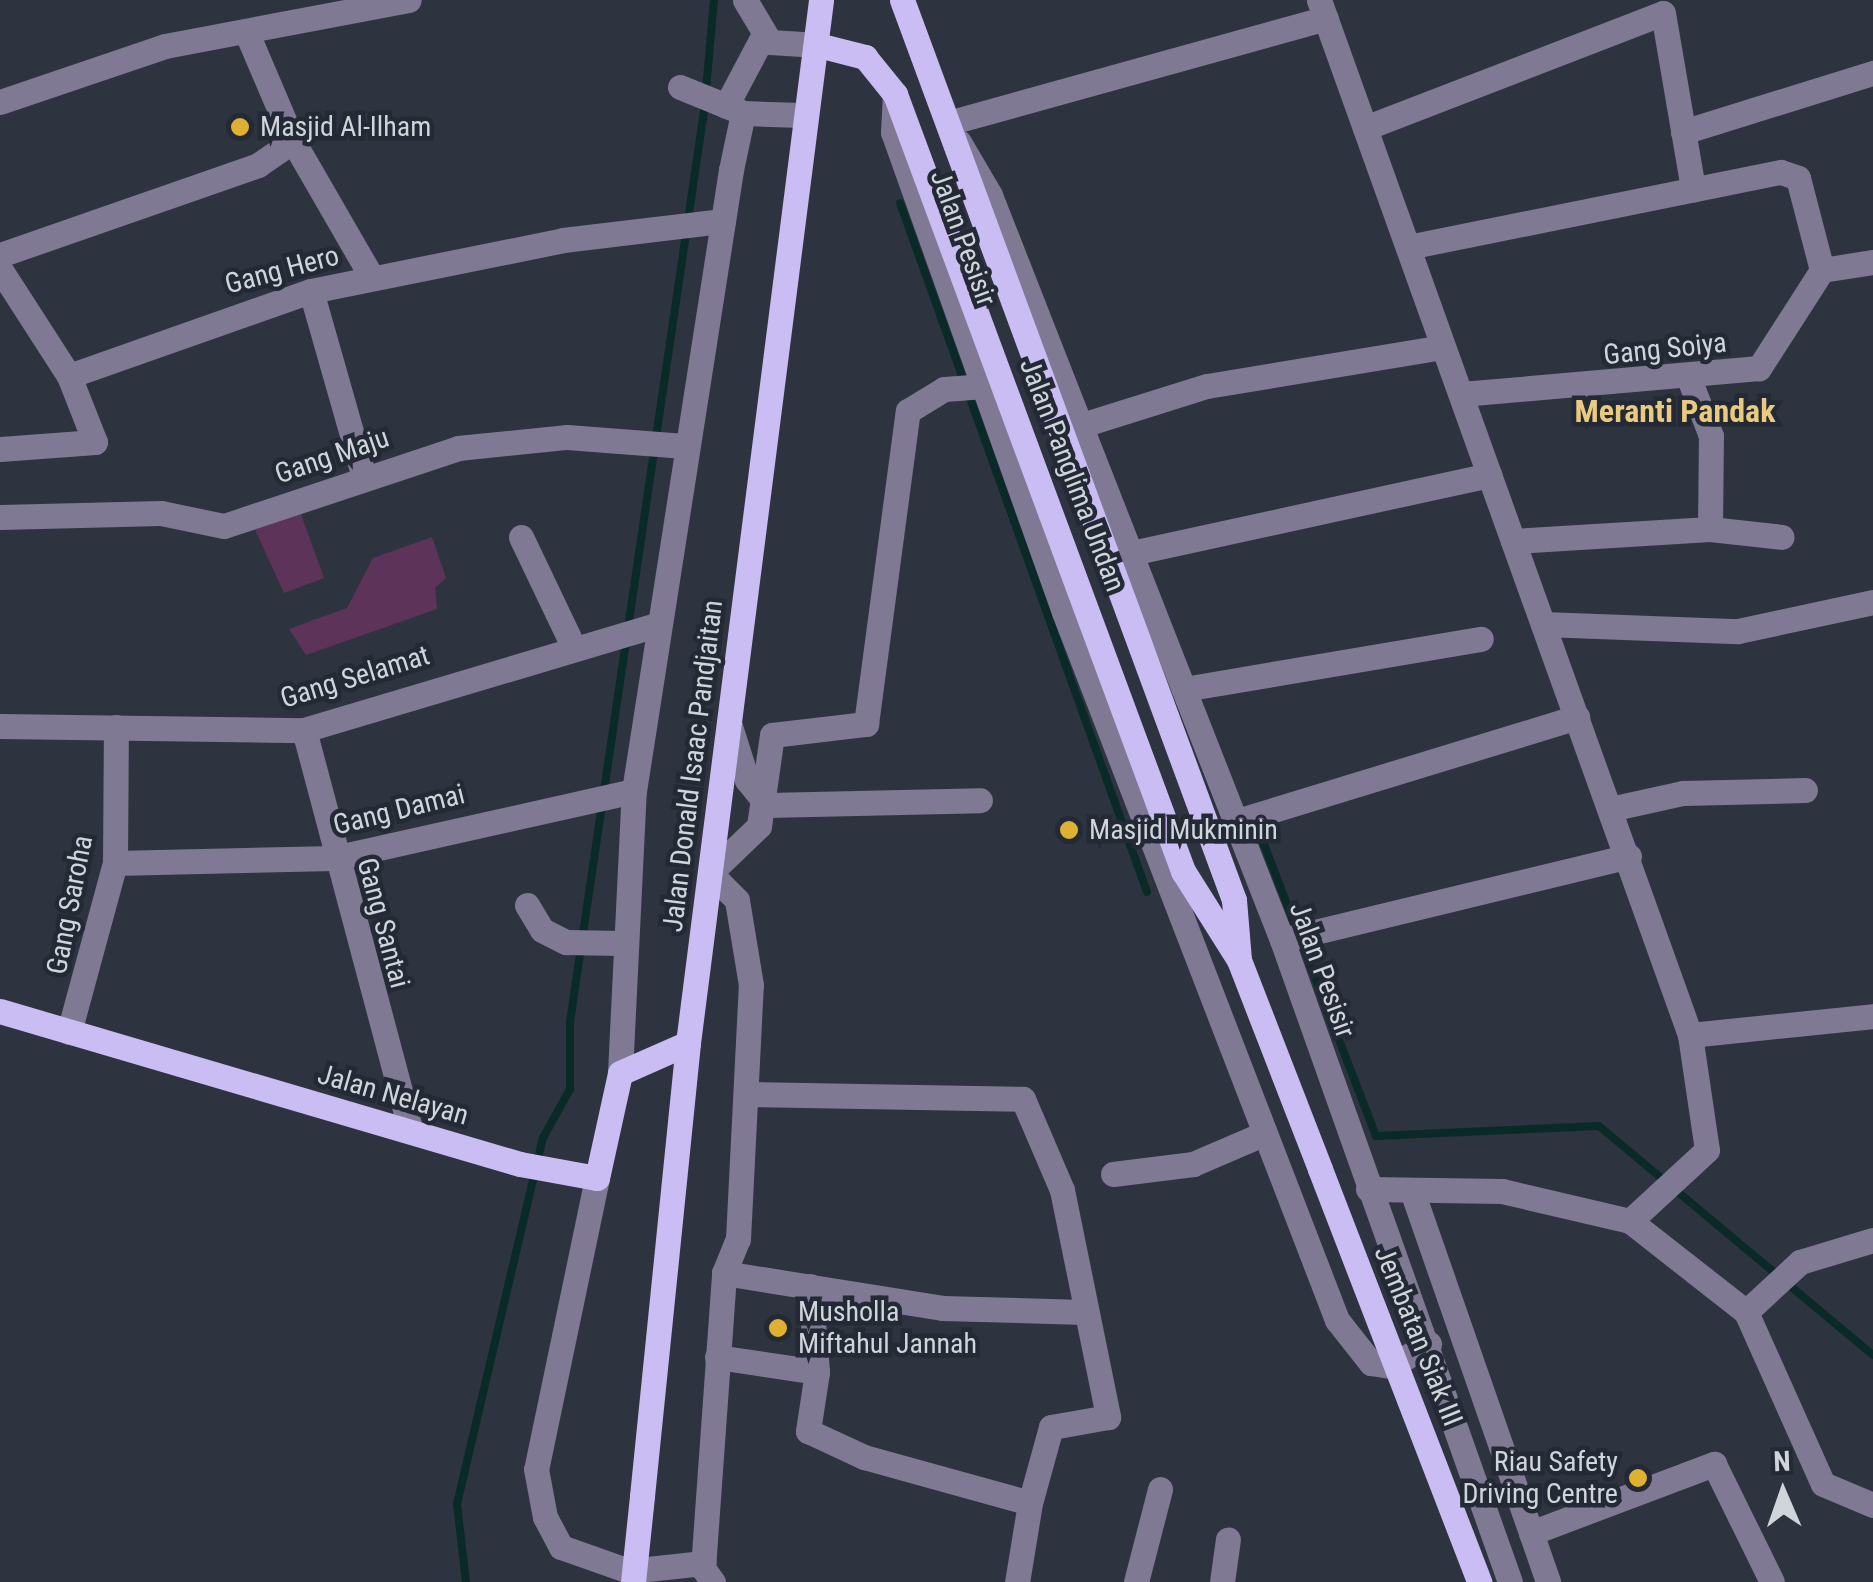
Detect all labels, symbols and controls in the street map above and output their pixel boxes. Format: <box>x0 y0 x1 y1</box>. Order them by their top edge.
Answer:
place label: Masjid Al-Ilham <box>260 110 431 144</box>
marker: Masjid Al-Ilham <box>229 116 251 138</box>
street label: Jalan Pesisir <box>923 165 1003 311</box>
street label: Gang Hero <box>221 239 343 301</box>
street label: Gang Soiya <box>1602 326 1728 372</box>
street label: Jalan Panglima Undan <box>1012 354 1132 596</box>
district label: Meranti Pandak <box>1575 392 1775 430</box>
street label: Gang Maju <box>271 421 393 491</box>
street label: Jalan Donald Isaac Pandjaitan <box>656 598 730 934</box>
street label: Gang Selamat <box>276 638 434 716</box>
street label: Gang Damai <box>330 777 468 843</box>
place label: Masjid Mukminin <box>1089 813 1278 847</box>
marker: Masjid Mukminin <box>1058 819 1080 841</box>
street label: Gang Saroha <box>40 833 100 977</box>
street label: Gang Santai <box>350 854 416 992</box>
street label: Jalan Pesisir <box>1282 897 1362 1043</box>
street label: Jalan Nelayan <box>314 1057 472 1133</box>
street label: Jembatan Siak III <box>1367 1241 1469 1431</box>
place label: Musholla Miftahul Jannah <box>798 1295 977 1361</box>
marker: Musholla Miftahul Jannah <box>767 1317 789 1339</box>
north arrow <box>1733 1442 1833 1542</box>
place label: Riau Safety Driving Centre <box>1463 1445 1618 1511</box>
text: N <box>1773 1445 1791 1478</box>
marker: Riau Safety Driving Centre <box>1627 1467 1649 1489</box>

